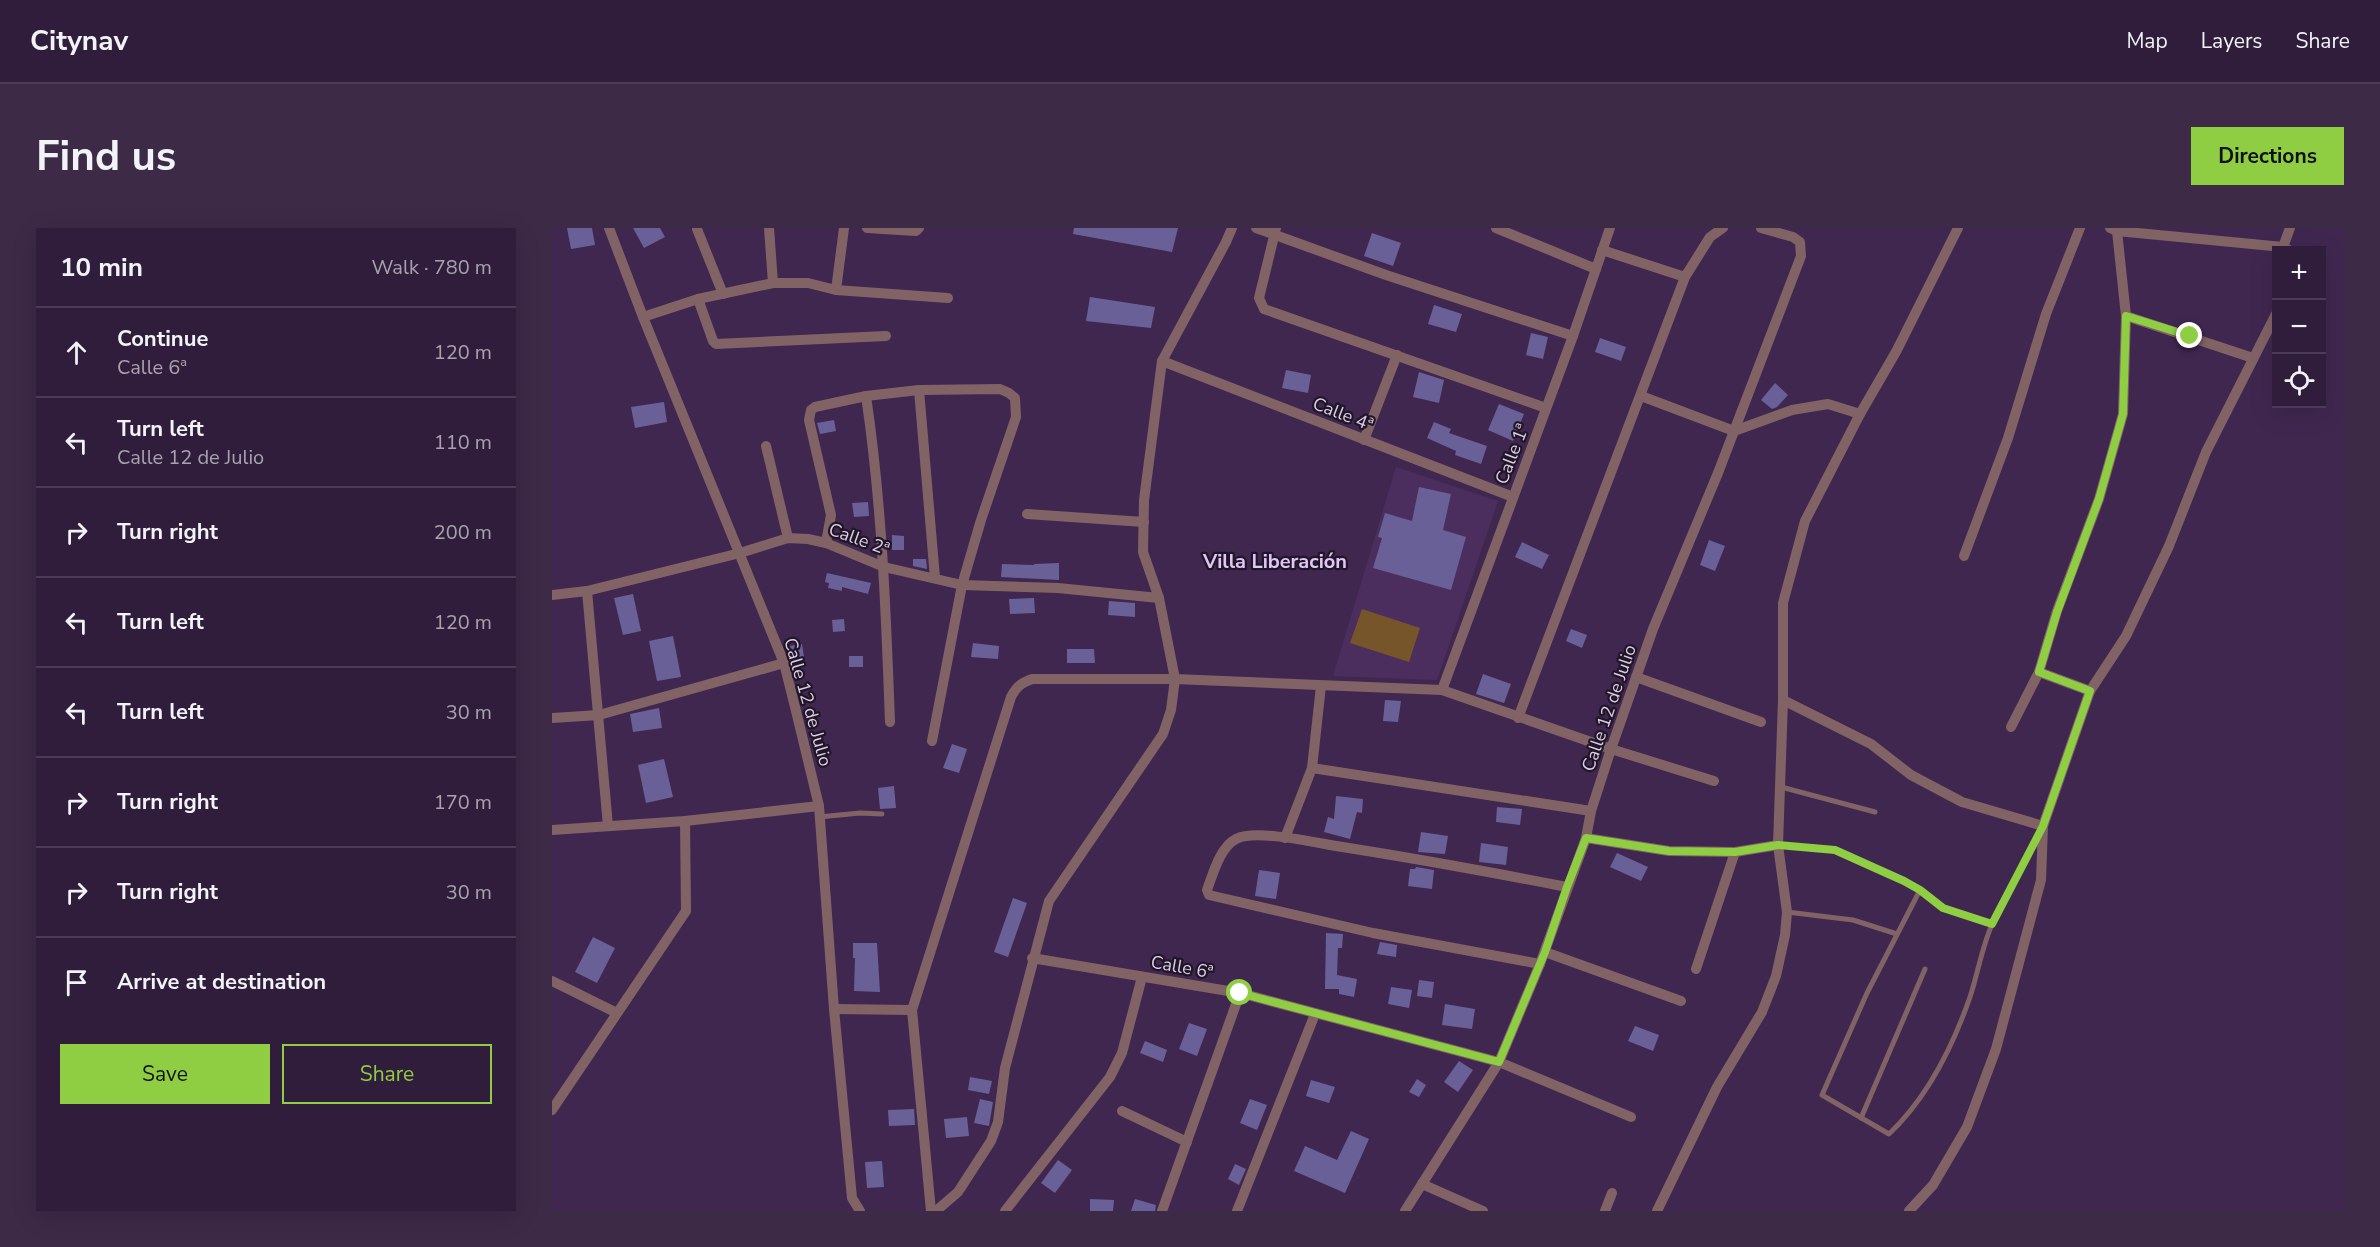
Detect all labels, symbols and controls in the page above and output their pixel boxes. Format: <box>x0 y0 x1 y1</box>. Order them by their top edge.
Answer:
text: Citynav <box>30 22 128 60</box>
text: Map <box>2126 27 2168 55</box>
text: Layers <box>2201 27 2262 55</box>
text: Share <box>2295 27 2350 55</box>
button: Directions <box>2191 127 2344 185</box>
text: Find us <box>36 128 176 185</box>
map controls <box>2272 246 2326 408</box>
button: + <box>2272 246 2326 300</box>
text: 10 min <box>60 250 143 285</box>
text: Walk · 780 m <box>372 254 492 281</box>
button: − <box>2272 300 2326 354</box>
route end <box>2176 322 2202 348</box>
text: Continue <box>117 324 208 354</box>
icon: ahead <box>60 336 93 369</box>
text: 120 m <box>434 339 492 366</box>
text: Calle 6ª <box>117 354 187 381</box>
button: locate <box>2272 354 2326 408</box>
street label: Calle 4ª <box>1309 392 1377 436</box>
text: Turn left <box>117 414 204 444</box>
street label: Calle 1ª <box>1490 420 1534 488</box>
icon: left <box>60 426 93 459</box>
text: 110 m <box>434 429 492 456</box>
text: Calle 12 de Julio <box>117 444 264 471</box>
icon: right <box>60 516 93 549</box>
text: Turn right <box>117 517 218 547</box>
street label: Calle 2ª <box>825 517 893 561</box>
text: 200 m <box>434 519 492 546</box>
district label: Villa Liberación <box>1202 548 1347 575</box>
icon: left <box>60 606 93 639</box>
text: Turn left <box>117 607 204 637</box>
text: 120 m <box>434 609 492 636</box>
street label: Calle 12 de Julio <box>778 635 838 769</box>
street label: Calle 12 de Julio <box>1576 641 1642 775</box>
icon: left <box>60 696 93 729</box>
text: Turn left <box>117 697 204 727</box>
text: 30 m <box>446 699 492 726</box>
icon: right <box>60 786 93 819</box>
text: Turn right <box>117 787 218 817</box>
text: 170 m <box>434 789 492 816</box>
icon: right <box>60 876 93 909</box>
text: Turn right <box>117 877 218 907</box>
text: 30 m <box>446 879 492 906</box>
street label: Calle 6ª <box>1149 950 1215 984</box>
icon: arrive <box>60 966 93 999</box>
text: Arrive at destination <box>117 967 326 997</box>
route start <box>1226 979 1252 1005</box>
button: Save <box>60 1044 270 1104</box>
button: Share <box>282 1044 492 1104</box>

